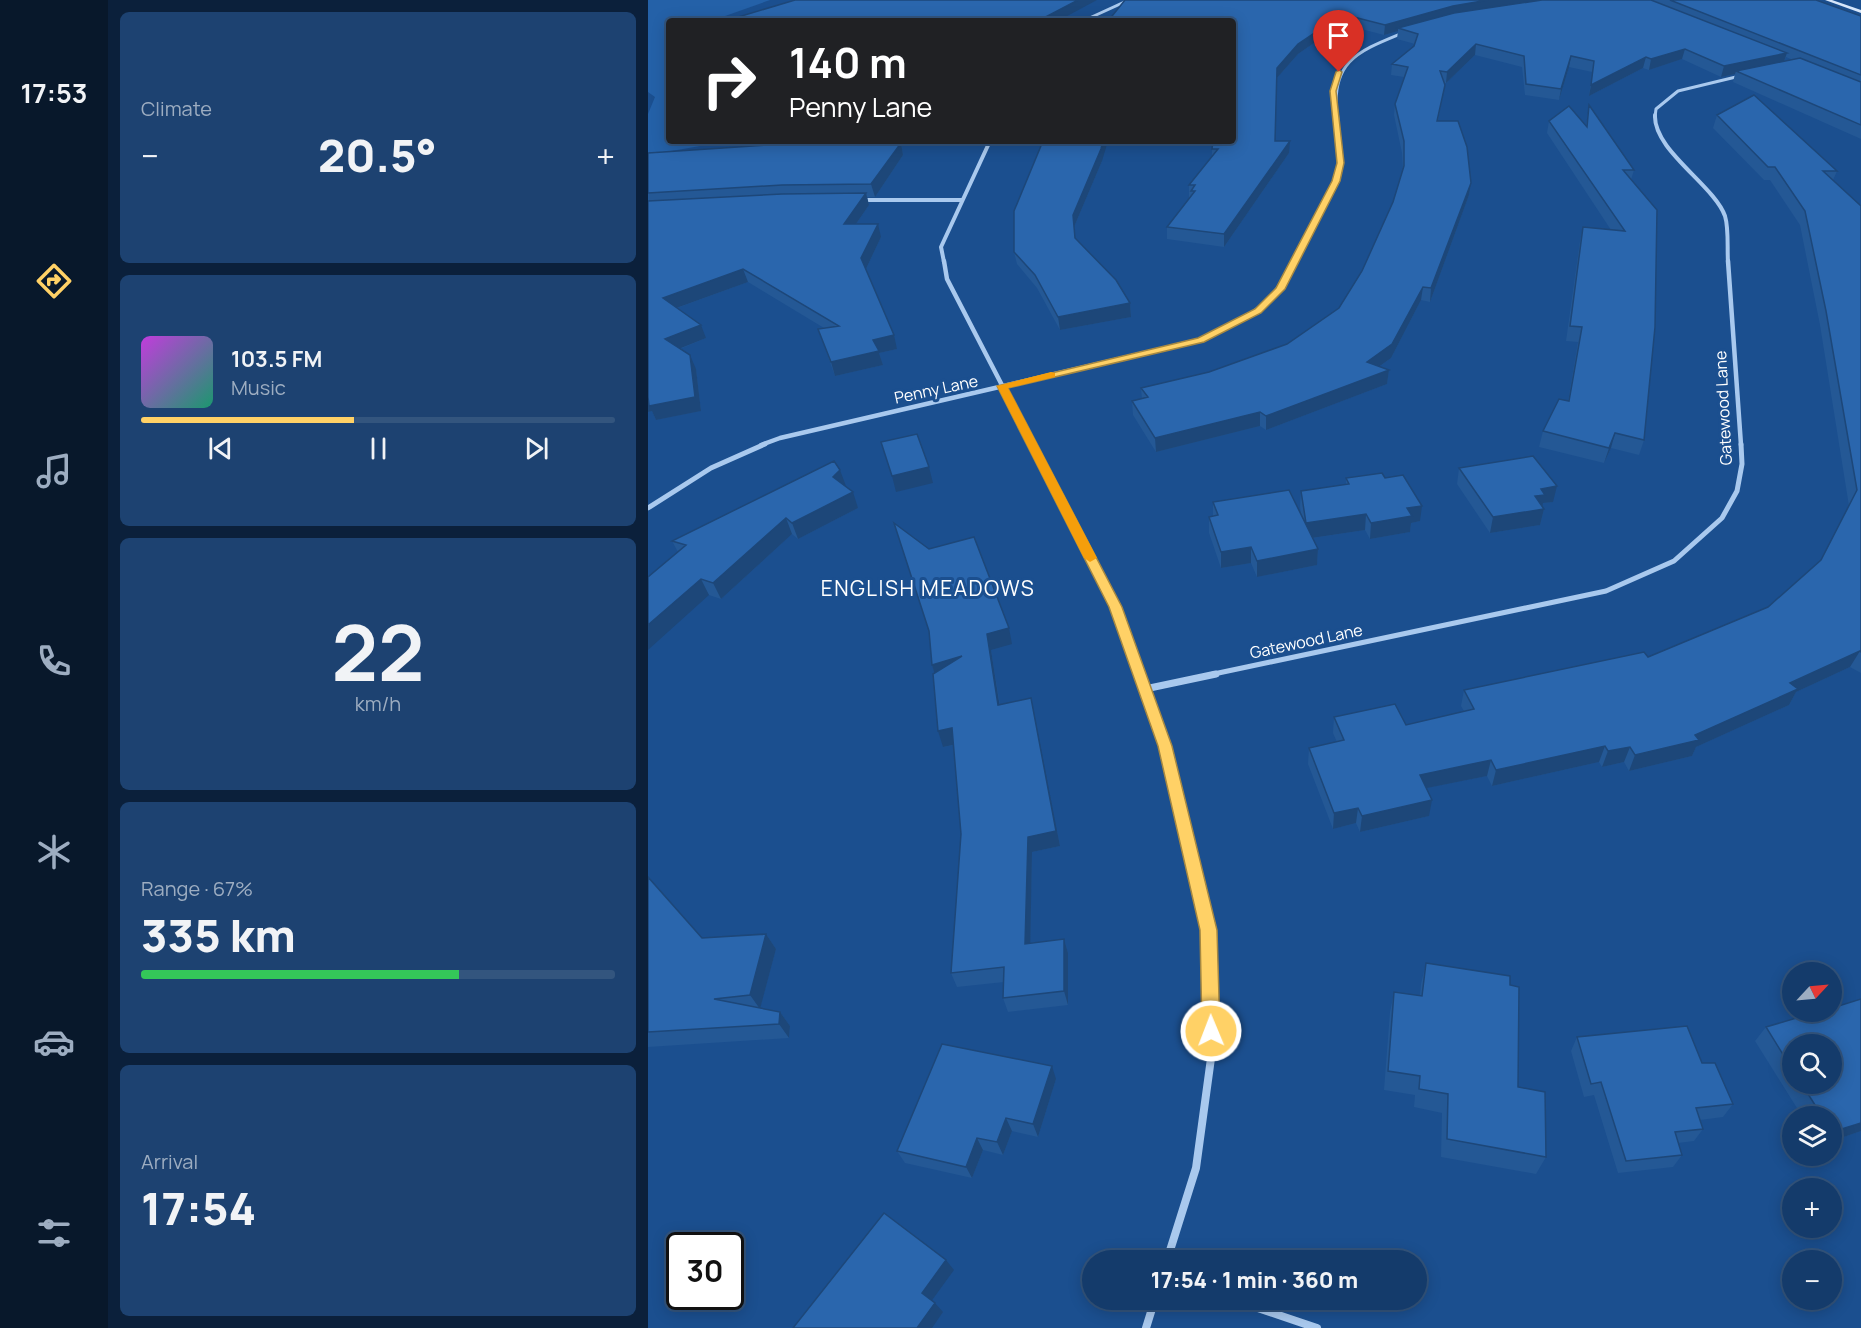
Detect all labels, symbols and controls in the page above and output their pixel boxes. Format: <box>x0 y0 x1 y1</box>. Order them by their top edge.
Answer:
pin <box>1313 10 1364 72</box>
icon: arrive <box>1322 19 1355 52</box>
text: 140 m <box>789 33 907 91</box>
icon: right <box>690 42 768 120</box>
text: 17:53 <box>20 74 88 111</box>
text: Penny Lane <box>789 88 932 125</box>
text: Climate <box>141 95 212 122</box>
text: 20.5° <box>318 124 437 186</box>
text: − <box>141 133 159 178</box>
text: + <box>596 133 615 178</box>
icon: directions <box>33 260 75 302</box>
text: 103.5 FM <box>231 344 322 374</box>
street label: Gatewood Lane <box>1709 350 1737 466</box>
street label: Penny Lane <box>892 369 980 409</box>
text: Music <box>231 374 286 401</box>
icon: previous <box>204 432 237 465</box>
icon: pause <box>362 432 395 465</box>
icon: next <box>520 432 553 465</box>
icon: music <box>33 450 75 492</box>
district label: ENGLISH MEADOWS <box>821 574 1035 602</box>
text: 22 <box>332 598 424 704</box>
street label: Gatewood Lane <box>1248 618 1364 664</box>
icon: phone <box>33 640 75 682</box>
text: km/h <box>355 690 401 717</box>
icon: climate <box>33 831 75 873</box>
text: Range · 67% <box>141 875 253 902</box>
text: 335 km <box>141 904 296 966</box>
north arrow <box>1782 962 1842 1022</box>
map controls <box>1782 962 1842 1310</box>
position arrow <box>1179 999 1243 1063</box>
icon: car <box>33 1021 75 1063</box>
button: search <box>1782 1034 1842 1094</box>
button: layers <box>1782 1106 1842 1166</box>
text: Arrival <box>141 1148 198 1175</box>
text: 17:54 <box>141 1177 256 1239</box>
button: + <box>1782 1178 1842 1238</box>
icon: filters <box>33 1212 75 1254</box>
speed limit sign: 30 <box>666 1232 744 1310</box>
button: − <box>1782 1250 1842 1310</box>
text: 17:54 · 1 min · 360 m <box>1151 1265 1358 1295</box>

